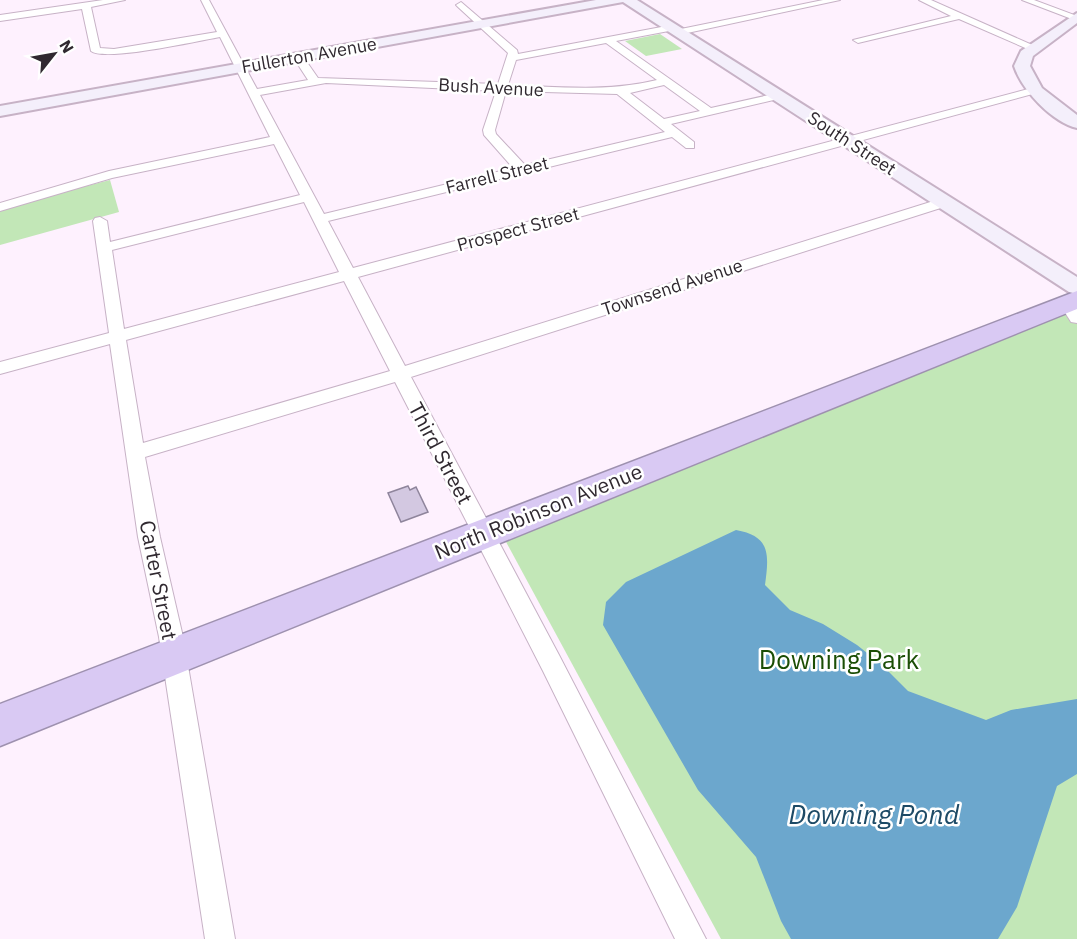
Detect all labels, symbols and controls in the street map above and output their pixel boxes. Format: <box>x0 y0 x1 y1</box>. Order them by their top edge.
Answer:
north arrow <box>24 24 84 84</box>
street label: Fullerton Avenue <box>240 32 379 78</box>
text: N <box>55 36 78 56</box>
street label: Bush Avenue <box>438 73 544 101</box>
street label: South Street <box>803 106 901 180</box>
street label: Farrell Street <box>443 151 551 199</box>
street label: Prospect Street <box>454 202 582 256</box>
street label: Townsend Avenue <box>599 253 745 321</box>
street label: Third Street <box>402 397 480 509</box>
street label: North Robinson Avenue <box>430 456 646 566</box>
street label: Carter Street <box>134 518 184 642</box>
park label: Downing Park <box>759 642 919 676</box>
water label: Downing Pond <box>789 796 960 831</box>

